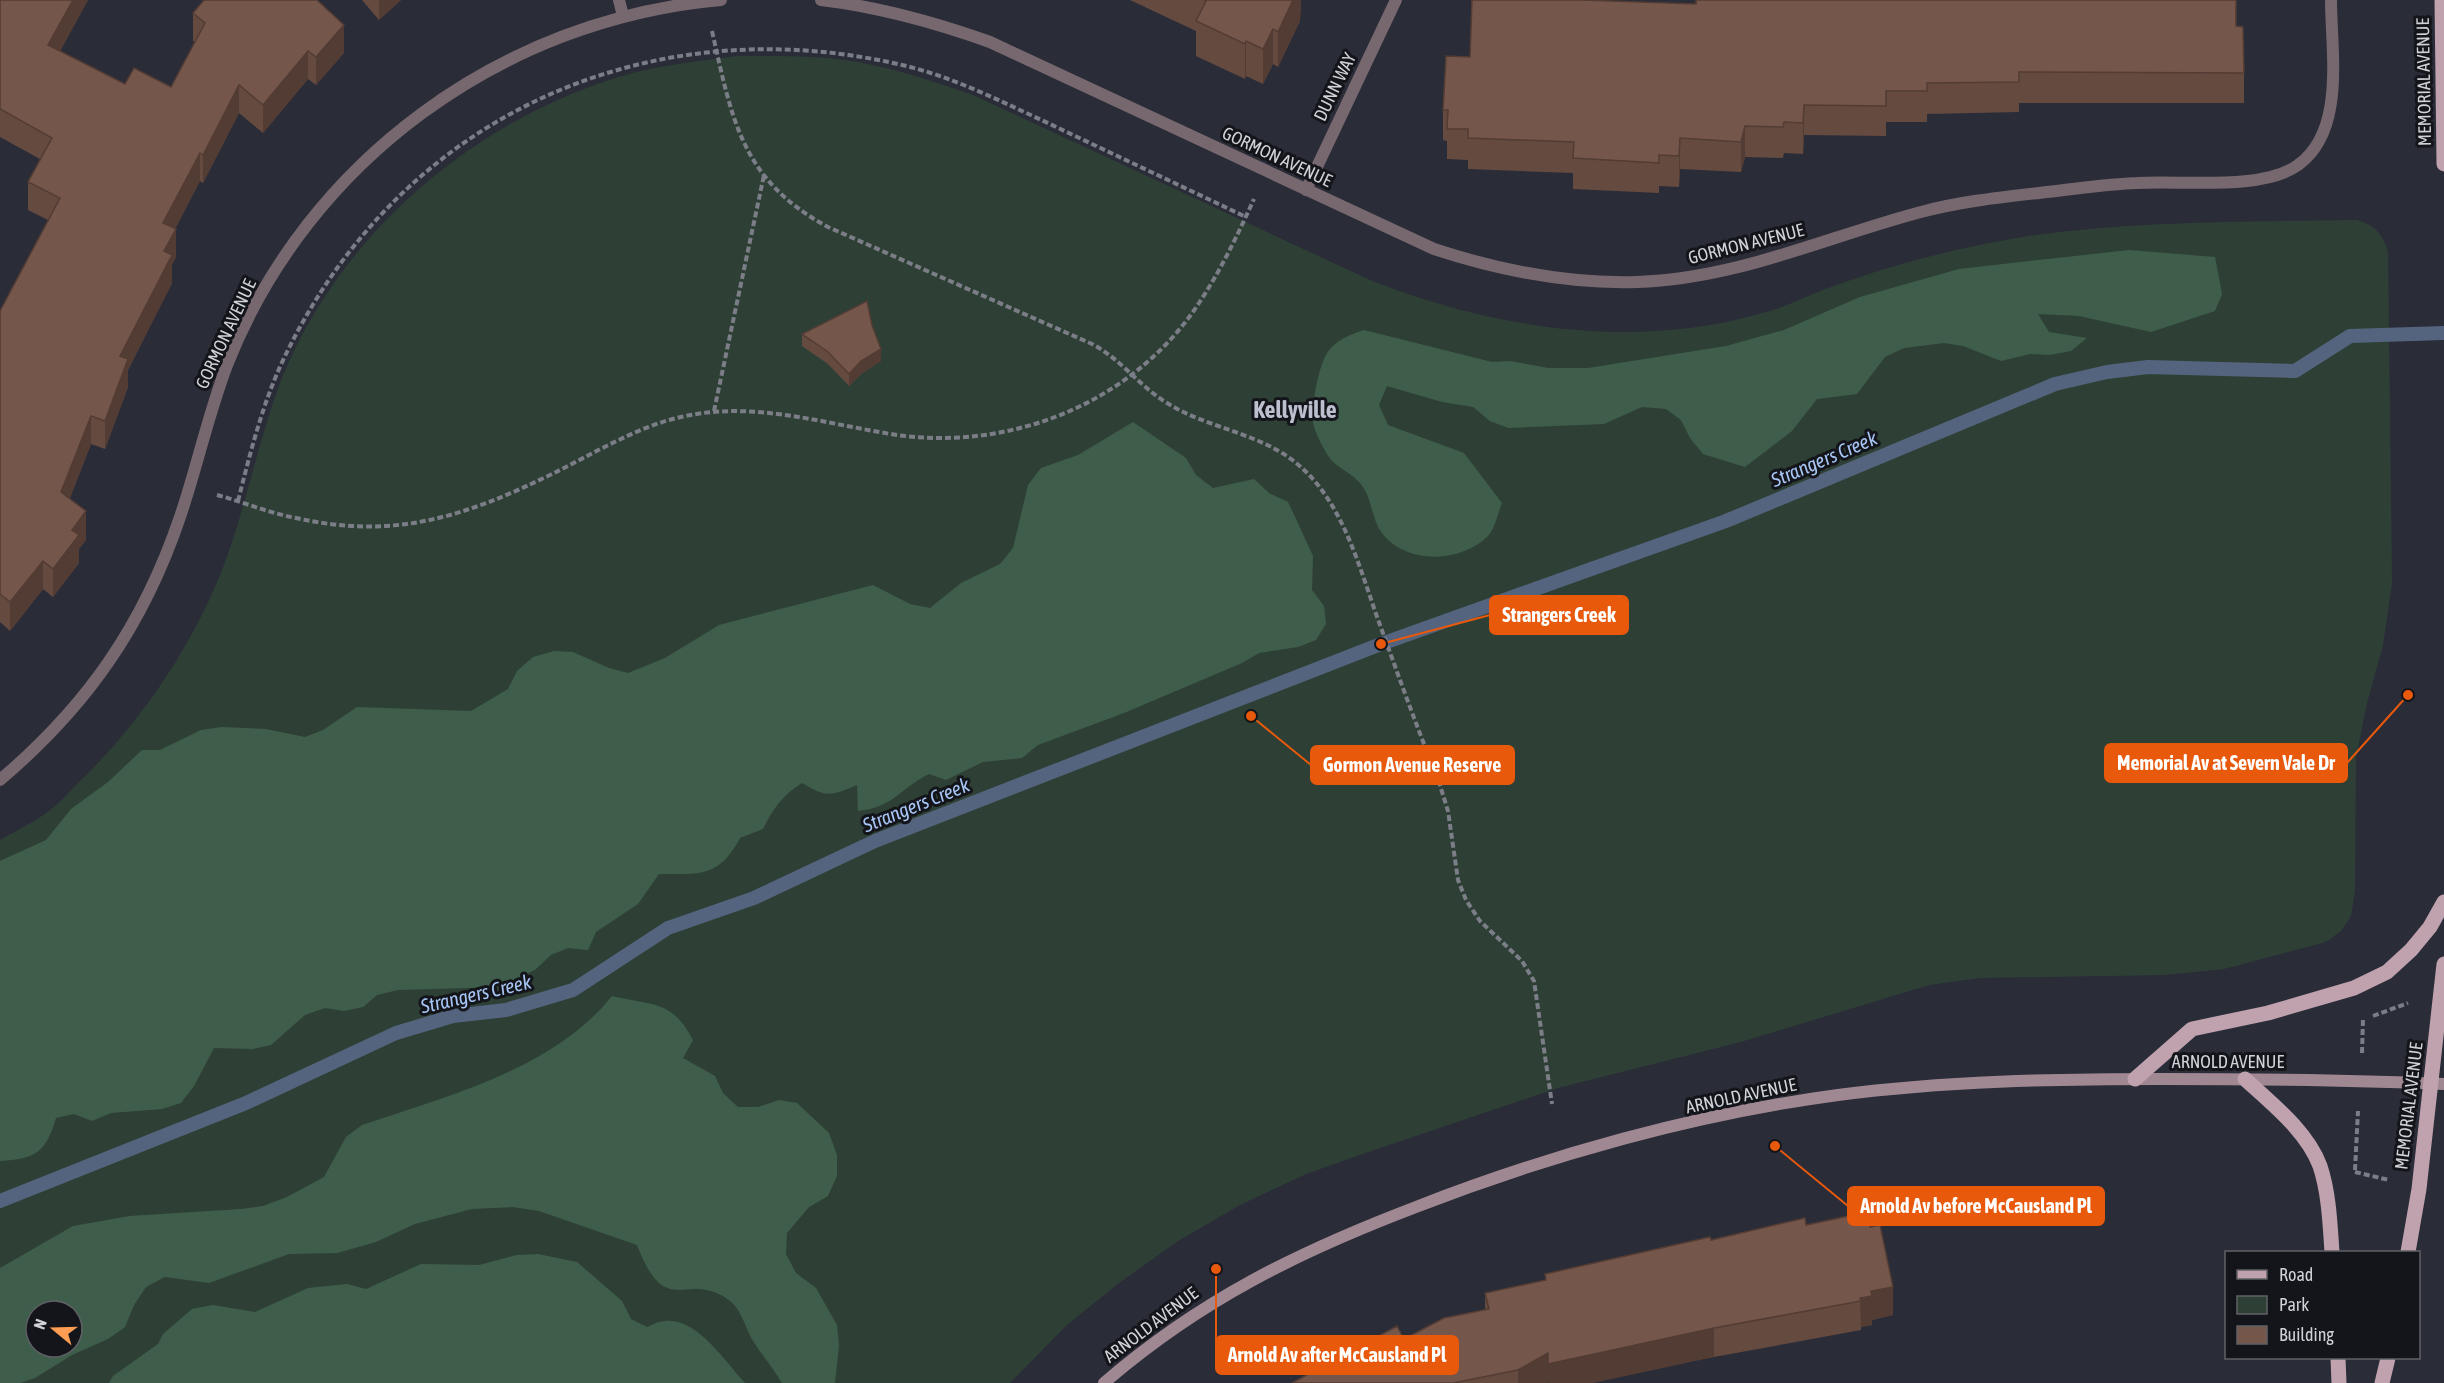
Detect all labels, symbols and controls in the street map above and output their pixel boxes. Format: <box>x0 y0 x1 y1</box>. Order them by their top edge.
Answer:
street label: MEMORIAL AVENUE <box>2412 18 2435 146</box>
street label: DUNN WAY <box>1309 49 1360 124</box>
street label: GORMON AVENUE <box>1219 122 1336 191</box>
street label: GORMON AVENUE <box>1686 219 1806 268</box>
street label: GORMON AVENUE <box>191 275 260 392</box>
district label: Kellyville <box>1253 396 1337 423</box>
water label: Strangers Creek <box>1766 426 1881 492</box>
callout: Strangers Creek <box>1490 596 1628 634</box>
text: Strangers Creek <box>1502 603 1616 626</box>
callout: Memorial Av at Severn Vale Dr <box>2105 744 2347 782</box>
callout: Gormon Avenue Reserve <box>1311 746 1514 784</box>
text: Memorial Av at Severn Vale Dr <box>2117 751 2336 774</box>
text: Gormon Avenue Reserve <box>1323 753 1501 776</box>
water label: Strangers Creek <box>858 773 973 837</box>
water label: Strangers Creek <box>417 970 534 1018</box>
street label: MEMORIAL AVENUE <box>2390 1041 2427 1171</box>
street label: ARNOLD AVENUE <box>2172 1051 2284 1072</box>
street label: ARNOLD AVENUE <box>1684 1073 1798 1117</box>
callout: Arnold Av before McCausland Pl <box>1848 1187 2104 1225</box>
text: Arnold Av before McCausland Pl <box>1859 1194 2092 1217</box>
legend <box>2225 1251 2420 1359</box>
text: Road <box>2279 1264 2313 1285</box>
street label: ARNOLD AVENUE <box>1100 1282 1202 1367</box>
text: Park <box>2279 1294 2309 1315</box>
north arrow <box>24 1299 84 1359</box>
text: N <box>30 1317 50 1332</box>
text: Building <box>2279 1324 2334 1345</box>
callout: Arnold Av after McCausland Pl <box>1216 1336 1458 1374</box>
text: Arnold Av after McCausland Pl <box>1227 1343 1447 1366</box>

